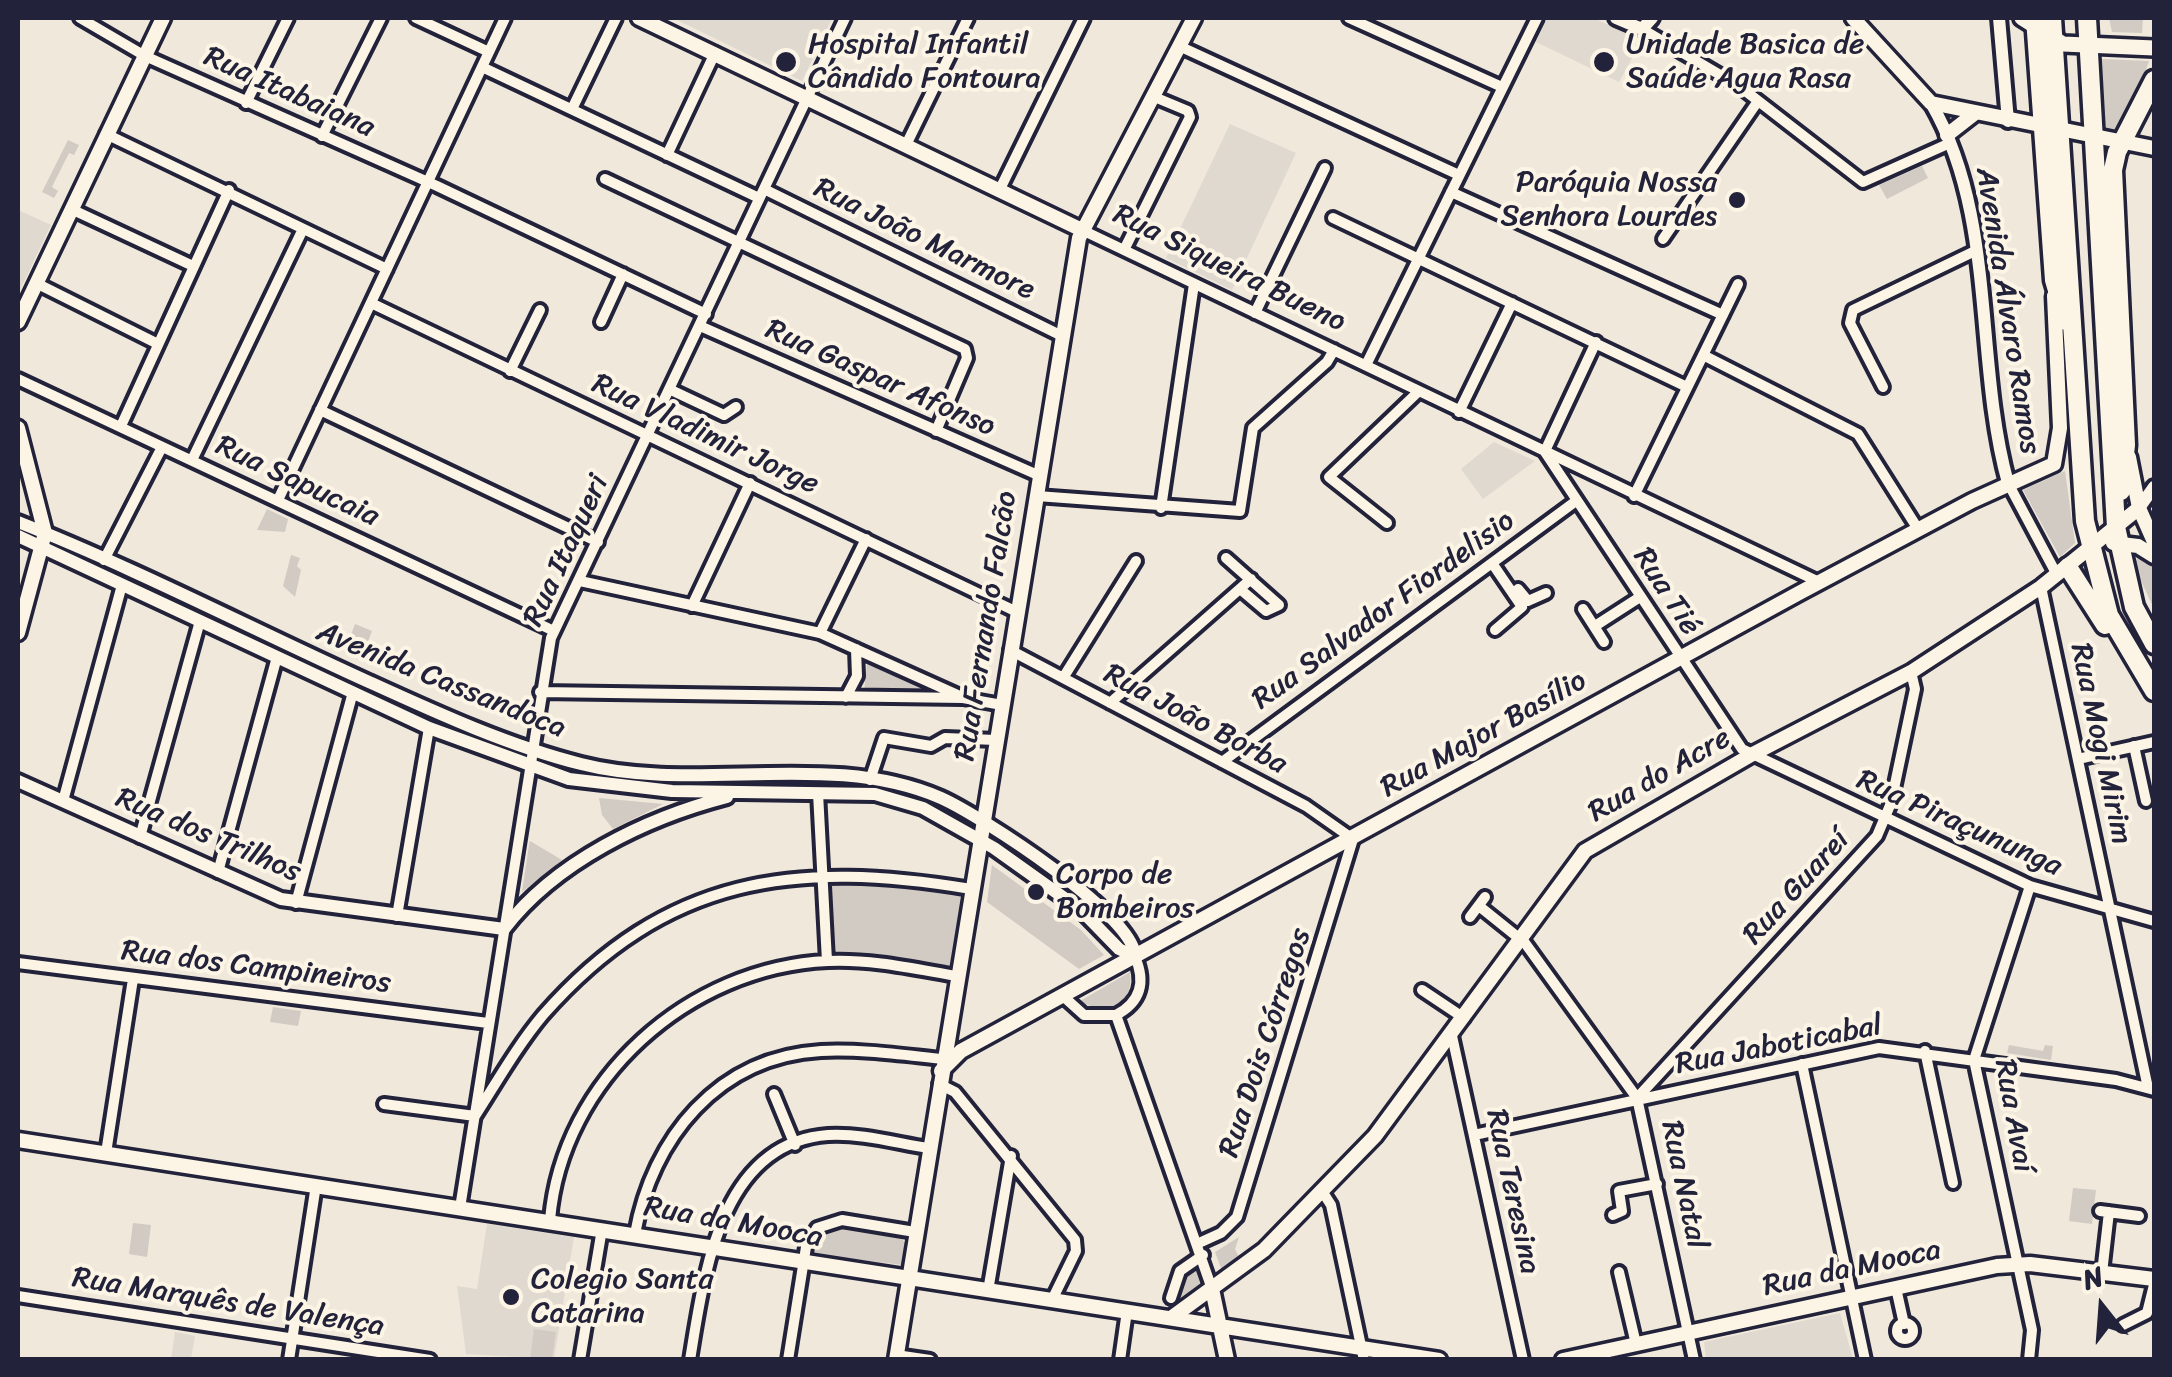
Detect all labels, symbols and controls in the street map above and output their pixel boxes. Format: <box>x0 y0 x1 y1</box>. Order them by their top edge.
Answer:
place label: Hospital Infantil Cândido Fontoura <box>808 27 1040 98</box>
place label: Unidade Basica de Saúde Agua Rasa <box>1626 27 1864 98</box>
street label: Rua Itabaiana <box>198 39 380 147</box>
marker: Hospital Infantil Cândido Fontoura <box>773 49 799 75</box>
marker: Unidade Basica de Saúde Agua Rasa <box>1591 49 1617 75</box>
place label: Paróquia Nossa Senhora Lourdes <box>1500 165 1717 236</box>
street label: Avenida Álvaro Ramos <box>1967 165 2047 457</box>
street label: Rua João Marmore <box>808 171 1040 309</box>
marker: Paróquia Nossa Senhora Lourdes <box>1726 189 1748 211</box>
street label: Rua Siqueira Bueno <box>1107 197 1351 341</box>
street label: Rua Gaspar Afonso <box>760 312 1000 446</box>
street label: Rua Vladimir Jorge <box>586 367 824 503</box>
street label: Rua Sapucaia <box>209 428 385 536</box>
street label: Rua Itaqueri <box>516 470 618 632</box>
street label: Rua Fernando Falcão <box>948 489 1026 763</box>
street label: Rua Salvador Fiordelisio <box>1246 504 1522 718</box>
street label: Rua Tié <box>1624 541 1708 643</box>
street label: Avenida Cassandoca <box>311 615 571 747</box>
street label: Rua Mogi Mirim <box>2061 640 2139 848</box>
street label: Rua João Borba <box>1097 657 1293 783</box>
street label: Rua Major Basílio <box>1375 664 1593 806</box>
street label: Rua do Acre <box>1582 721 1738 831</box>
street label: Rua Piraçununga <box>1851 763 2067 885</box>
street label: Rua dos Trilhos <box>110 781 306 891</box>
street label: Rua Guareí <box>1736 823 1858 953</box>
place label: Corpo de Bombeiros <box>1056 857 1194 928</box>
marker: Corpo de Bombeiros <box>1025 881 1047 903</box>
street label: Rua Dois Córregos <box>1212 924 1320 1162</box>
street label: Rua dos Campineiros <box>119 934 393 1002</box>
street label: Rua Jaboticabal <box>1673 1008 1885 1084</box>
street label: Rua Avaí <box>1985 1057 2041 1175</box>
street label: Rua Teresina <box>1477 1106 1547 1278</box>
street label: Rua Natal <box>1652 1118 1714 1252</box>
street label: Rua da Mooca <box>641 1190 825 1256</box>
street label: Rua da Mooca <box>1760 1233 1944 1305</box>
text: N <box>2077 1252 2110 1304</box>
north arrow <box>2052 1257 2152 1357</box>
street label: Rua Marquês de Valença <box>70 1261 386 1345</box>
place label: Colegio Santa Catarina <box>531 1262 714 1332</box>
marker: Colegio Santa Catarina <box>500 1286 522 1308</box>

